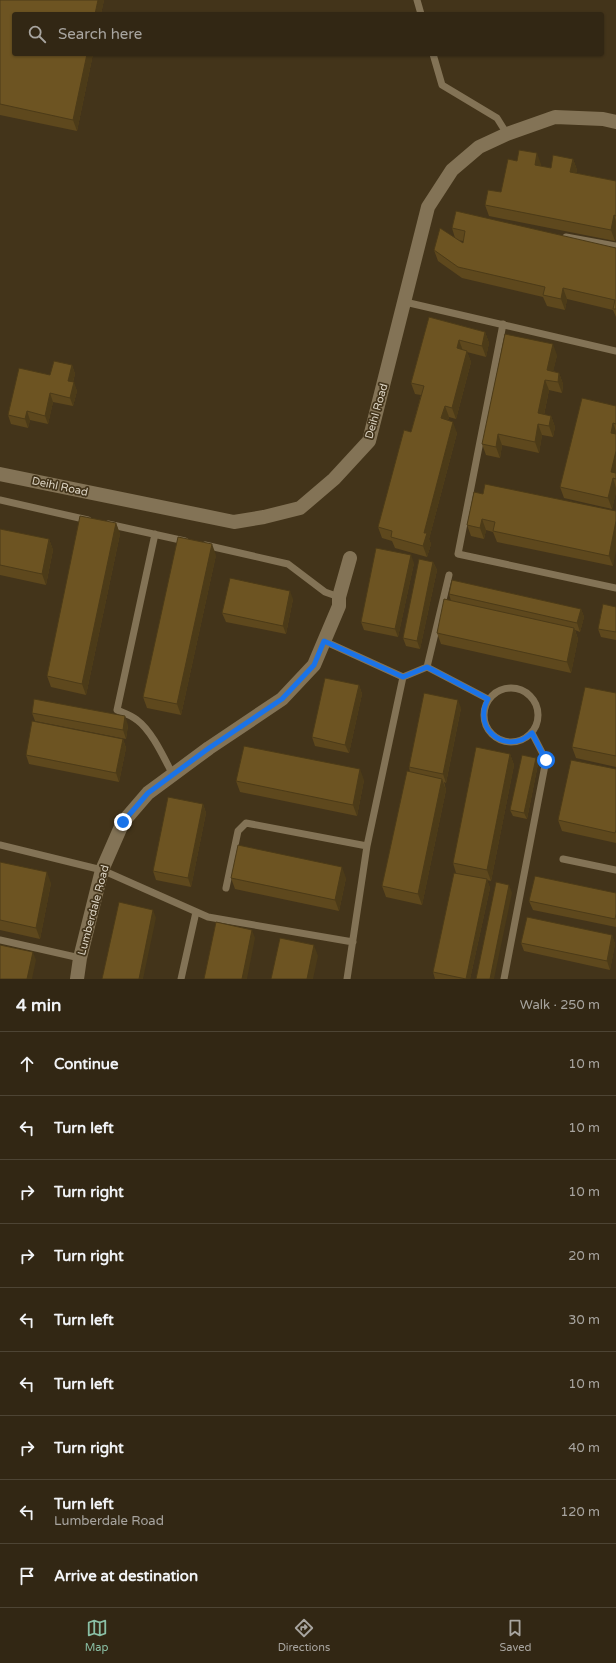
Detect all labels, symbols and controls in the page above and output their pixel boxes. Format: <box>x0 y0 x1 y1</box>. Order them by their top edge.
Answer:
search box <box>12 12 604 56</box>
icon: search <box>26 23 48 45</box>
text: Search here <box>58 25 142 43</box>
street label: Deihl Road <box>362 382 391 440</box>
street label: Deihl Road <box>31 474 89 499</box>
route start <box>537 751 555 769</box>
route end <box>114 813 132 831</box>
street label: Lumberdale Road <box>75 864 112 957</box>
text: 4 min <box>16 995 61 1016</box>
text: Walk · 250 m <box>520 997 600 1013</box>
icon: ahead <box>16 1053 38 1075</box>
text: Continue <box>54 1055 118 1073</box>
text: 10 m <box>568 1056 600 1072</box>
icon: left <box>16 1117 38 1139</box>
text: Turn left <box>54 1119 114 1137</box>
text: 10 m <box>568 1120 600 1136</box>
icon: right <box>16 1181 38 1203</box>
text: Turn right <box>54 1183 124 1201</box>
text: 10 m <box>568 1184 600 1200</box>
icon: right <box>16 1245 38 1267</box>
text: Turn right <box>54 1247 124 1265</box>
text: 20 m <box>568 1248 600 1264</box>
icon: left <box>16 1309 38 1331</box>
text: Turn left <box>54 1311 114 1329</box>
text: 30 m <box>568 1312 600 1328</box>
icon: left <box>16 1373 38 1395</box>
text: Turn left <box>54 1375 114 1393</box>
text: 10 m <box>568 1376 600 1392</box>
icon: right <box>16 1437 38 1459</box>
text: Turn right <box>54 1439 124 1457</box>
text: 40 m <box>568 1440 600 1456</box>
text: Turn left <box>54 1495 114 1513</box>
icon: left <box>16 1501 38 1523</box>
text: 120 m <box>560 1504 600 1520</box>
text: Lumberdale Road <box>54 1513 164 1529</box>
icon: arrive <box>16 1565 38 1587</box>
text: Arrive at destination <box>54 1567 198 1585</box>
tab: Map <box>85 1617 108 1654</box>
tab: Directions <box>278 1617 330 1654</box>
tab: Saved <box>500 1617 531 1654</box>

